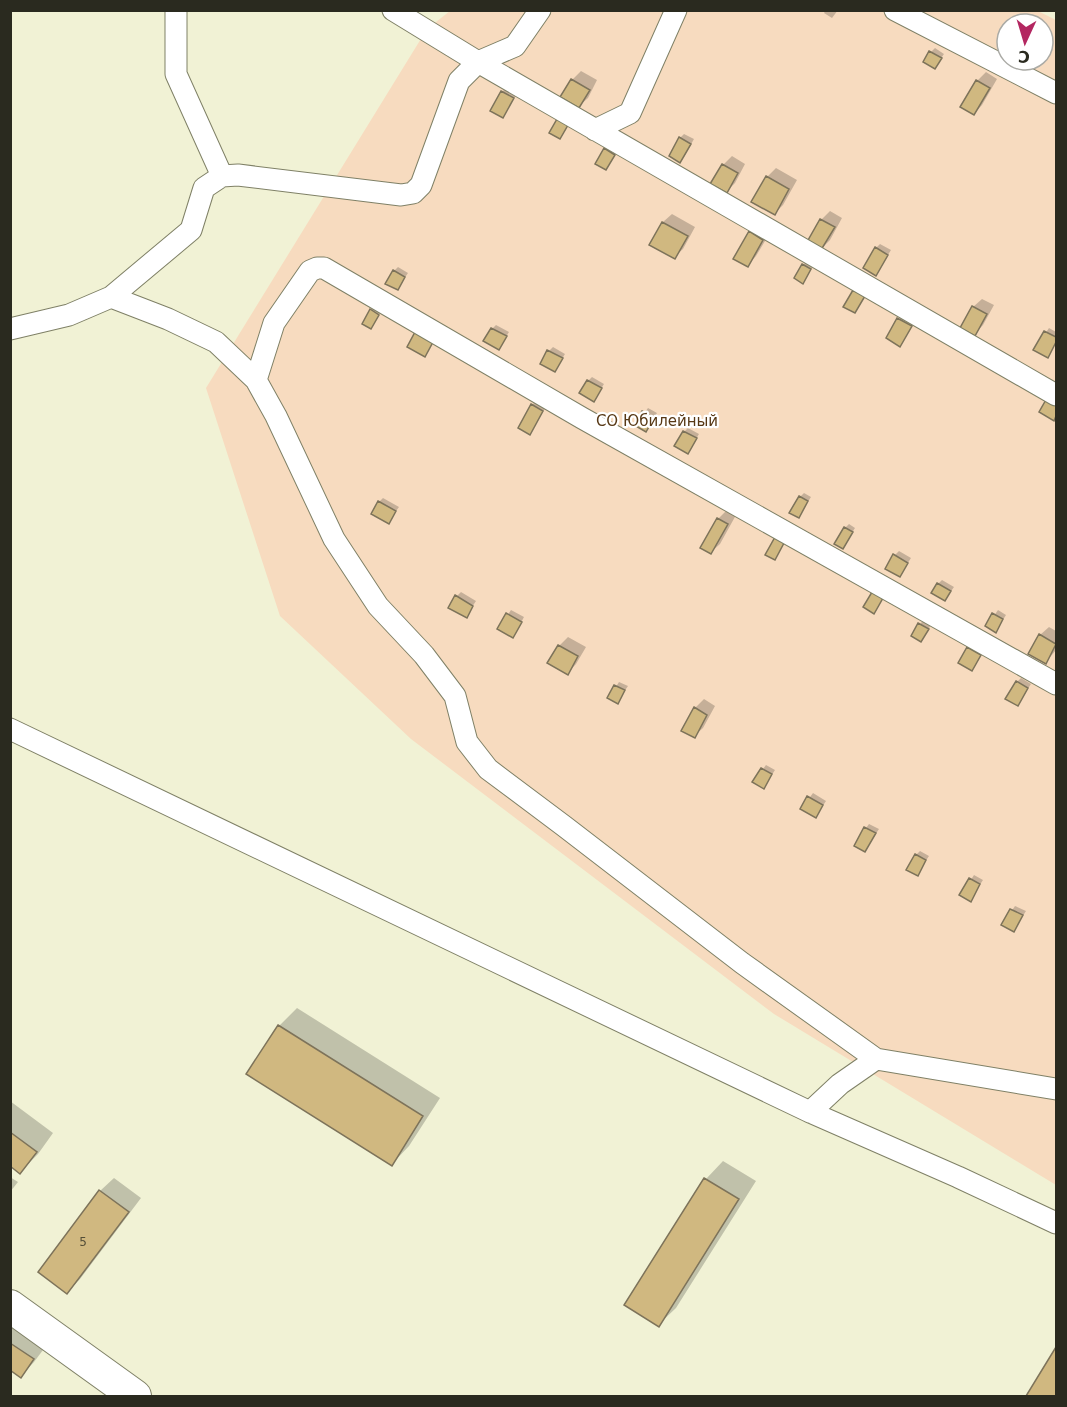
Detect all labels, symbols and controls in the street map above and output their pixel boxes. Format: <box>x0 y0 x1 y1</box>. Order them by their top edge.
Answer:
north arrow <box>995 12 1055 72</box>
text: С <box>1017 47 1031 66</box>
park label: СО Юбилейный <box>596 412 718 430</box>
house number: 5 <box>79 1235 87 1249</box>

